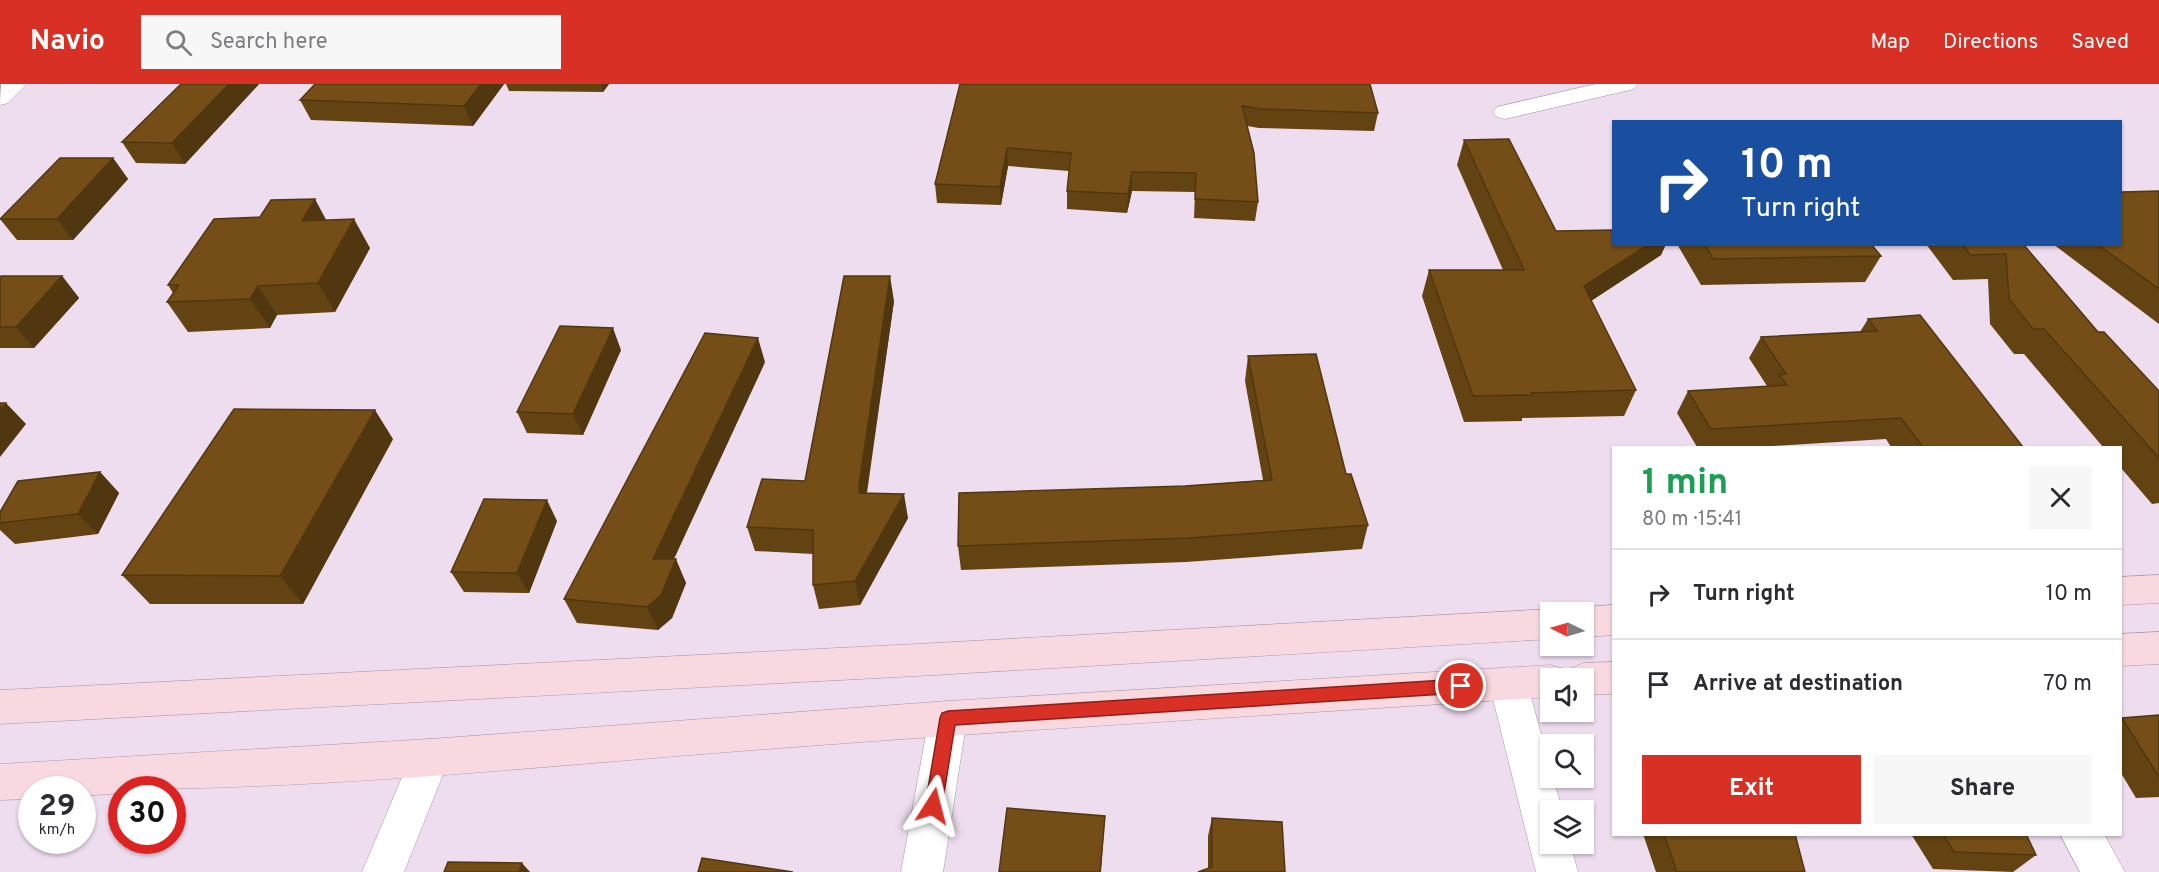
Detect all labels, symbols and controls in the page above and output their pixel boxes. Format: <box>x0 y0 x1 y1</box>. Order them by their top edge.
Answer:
search box <box>141 15 561 69</box>
text: Navio <box>30 24 105 60</box>
icon: search <box>162 26 195 59</box>
text: Search here <box>210 29 327 56</box>
text: Map <box>1870 29 1910 56</box>
text: Directions <box>1943 29 2038 56</box>
text: Saved <box>2071 29 2129 56</box>
text: 10 m <box>1741 140 1833 193</box>
icon: right <box>1642 144 1720 222</box>
text: Turn right <box>1741 192 1860 226</box>
text: 1 min <box>1642 461 1728 507</box>
button: close <box>2029 466 2092 529</box>
text: 80 m · 15:41 <box>1642 507 1742 533</box>
icon: right <box>1642 578 1675 611</box>
text: Turn right <box>1693 581 1795 608</box>
text: 10 m <box>2046 581 2092 608</box>
north arrow <box>1540 602 1594 656</box>
map controls <box>1540 602 1594 854</box>
pin <box>1435 660 1486 711</box>
button: sound <box>1540 668 1594 722</box>
icon: arrive <box>1642 668 1675 701</box>
icon: arrive <box>1444 669 1477 702</box>
text: Arrive at destination <box>1693 671 1903 698</box>
text: 70 m <box>2043 671 2092 698</box>
button: search <box>1540 734 1594 788</box>
button: Exit <box>1642 755 1861 824</box>
button: Share <box>1873 755 2092 824</box>
position arrow <box>901 774 965 838</box>
speed limit sign: 30 <box>108 776 186 854</box>
text: 29 <box>39 789 75 826</box>
button: layers <box>1540 800 1594 854</box>
text: km/h <box>39 821 75 840</box>

